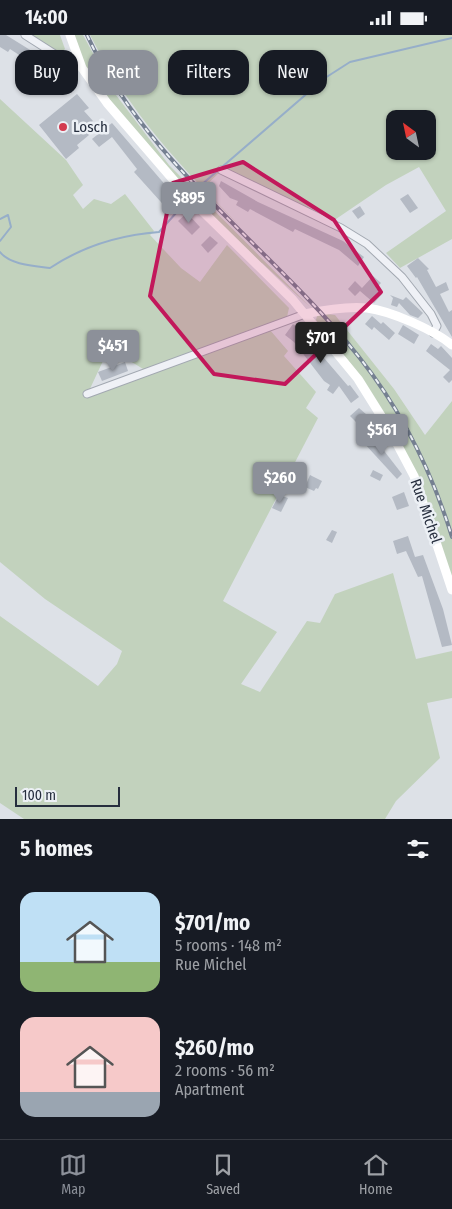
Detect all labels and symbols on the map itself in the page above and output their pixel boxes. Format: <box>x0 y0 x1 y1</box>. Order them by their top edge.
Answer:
north arrow <box>386 110 436 160</box>
place label: Losch <box>73 118 108 136</box>
marker: Losch <box>57 121 69 133</box>
pin: $895 <box>159 181 219 224</box>
pin: $701 <box>291 321 351 364</box>
pin: $451 <box>83 329 143 372</box>
pin: $561 <box>352 413 412 456</box>
pin: $260 <box>250 461 310 504</box>
street label: Rue Michel <box>407 476 445 546</box>
scale bar <box>15 784 120 807</box>

